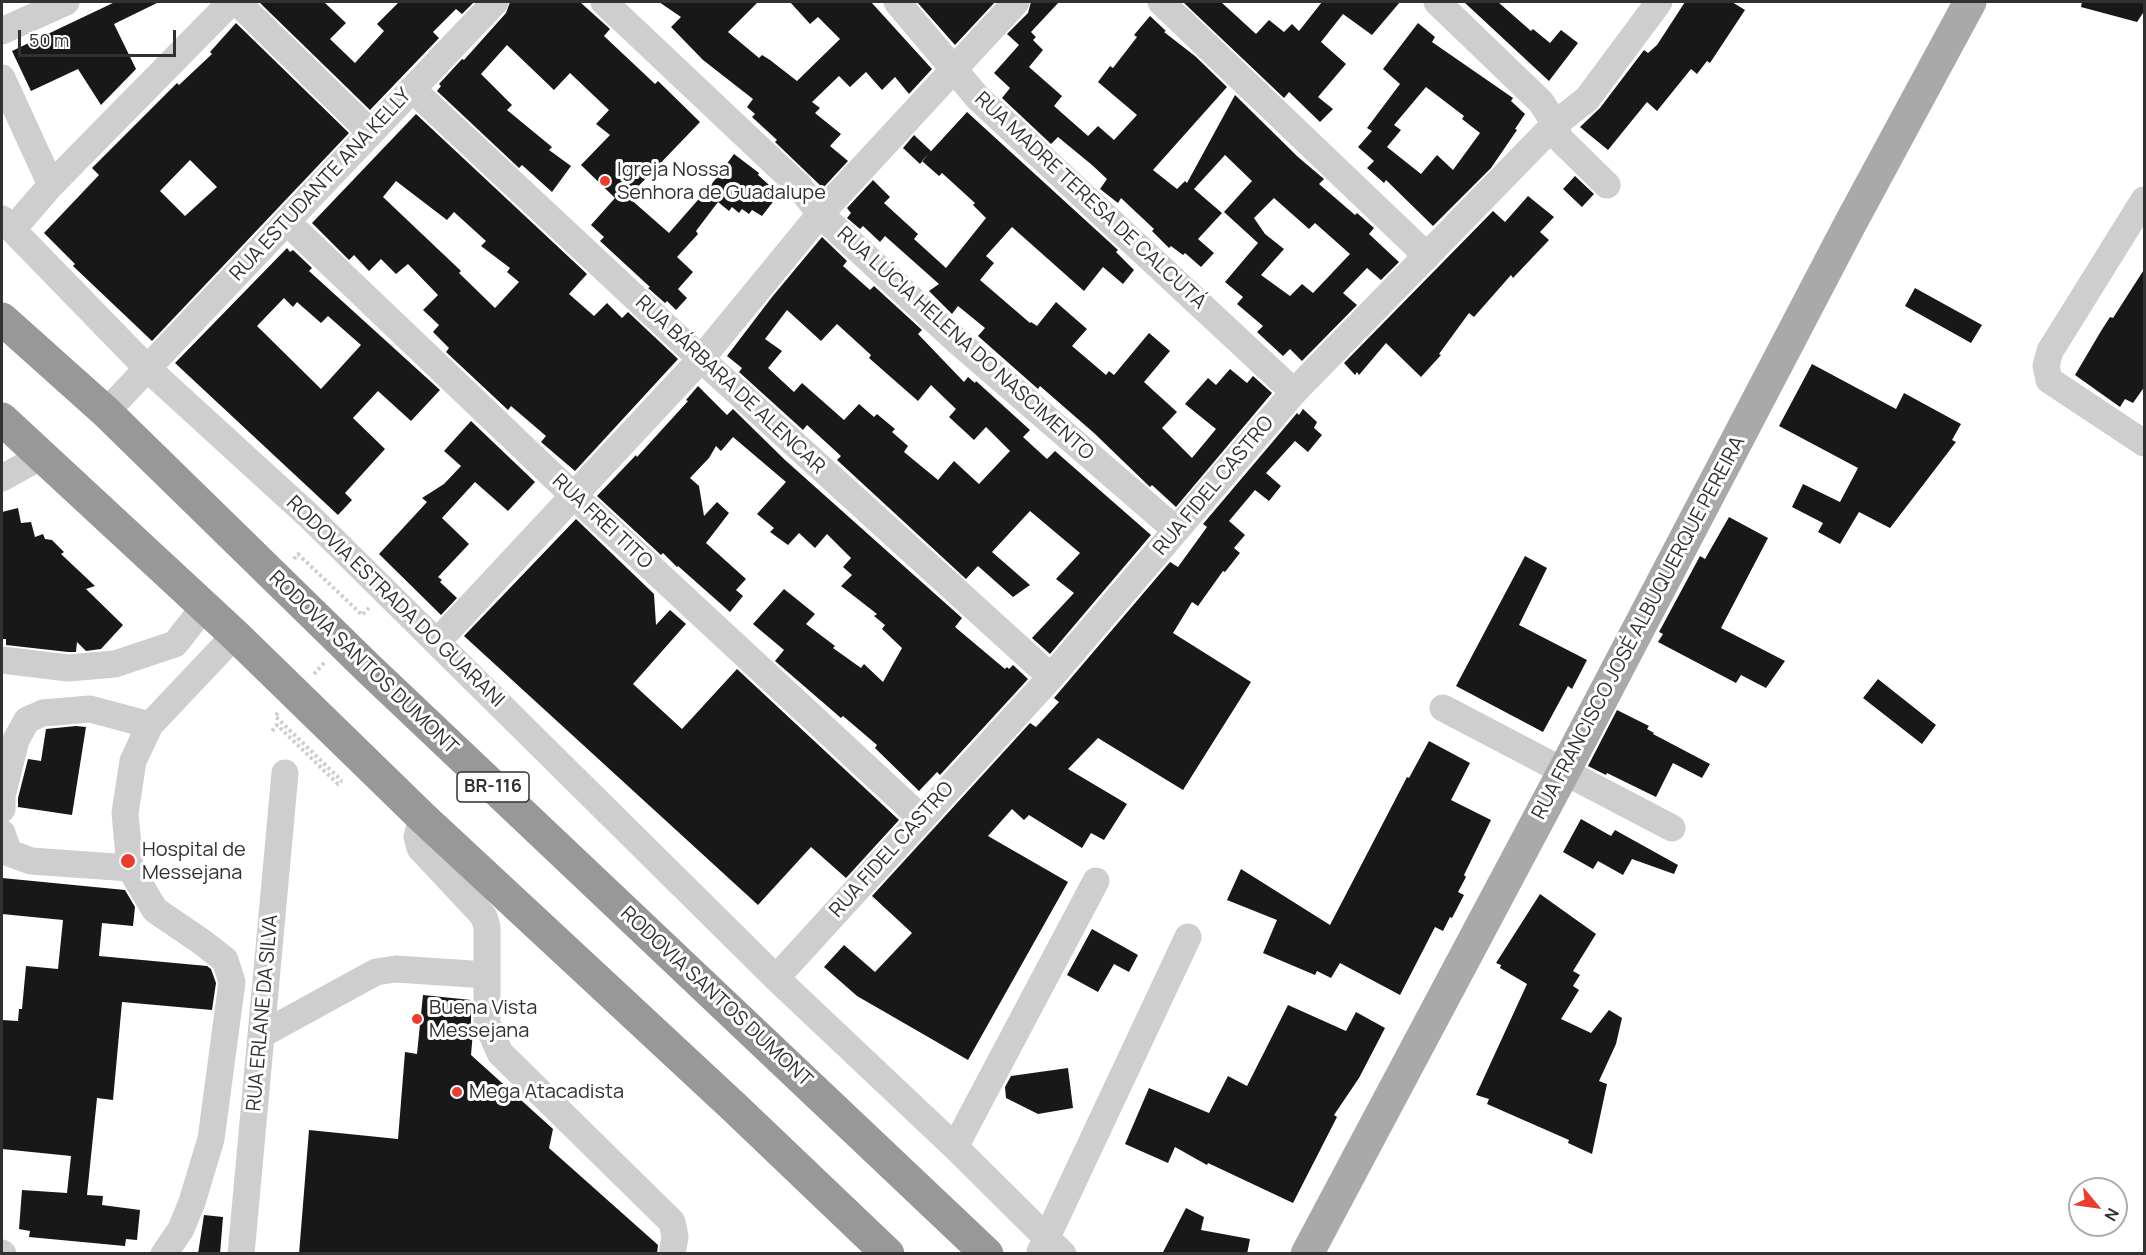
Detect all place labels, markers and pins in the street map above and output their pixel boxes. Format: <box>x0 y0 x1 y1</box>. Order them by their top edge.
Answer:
place label: Igreja Nossa Senhora de Guadalupe <box>617 158 826 205</box>
marker: Igreja Nossa Senhora de Guadalupe <box>598 174 612 188</box>
place label: Hospital de Messejana <box>142 838 246 885</box>
marker: Hospital de Messejana <box>119 852 137 870</box>
place label: Buena Vista Messejana <box>429 996 537 1043</box>
marker: Buena Vista Messejana <box>410 1012 424 1026</box>
place label: Mega Atacadista <box>469 1080 624 1104</box>
marker: Mega Atacadista <box>450 1085 464 1099</box>

